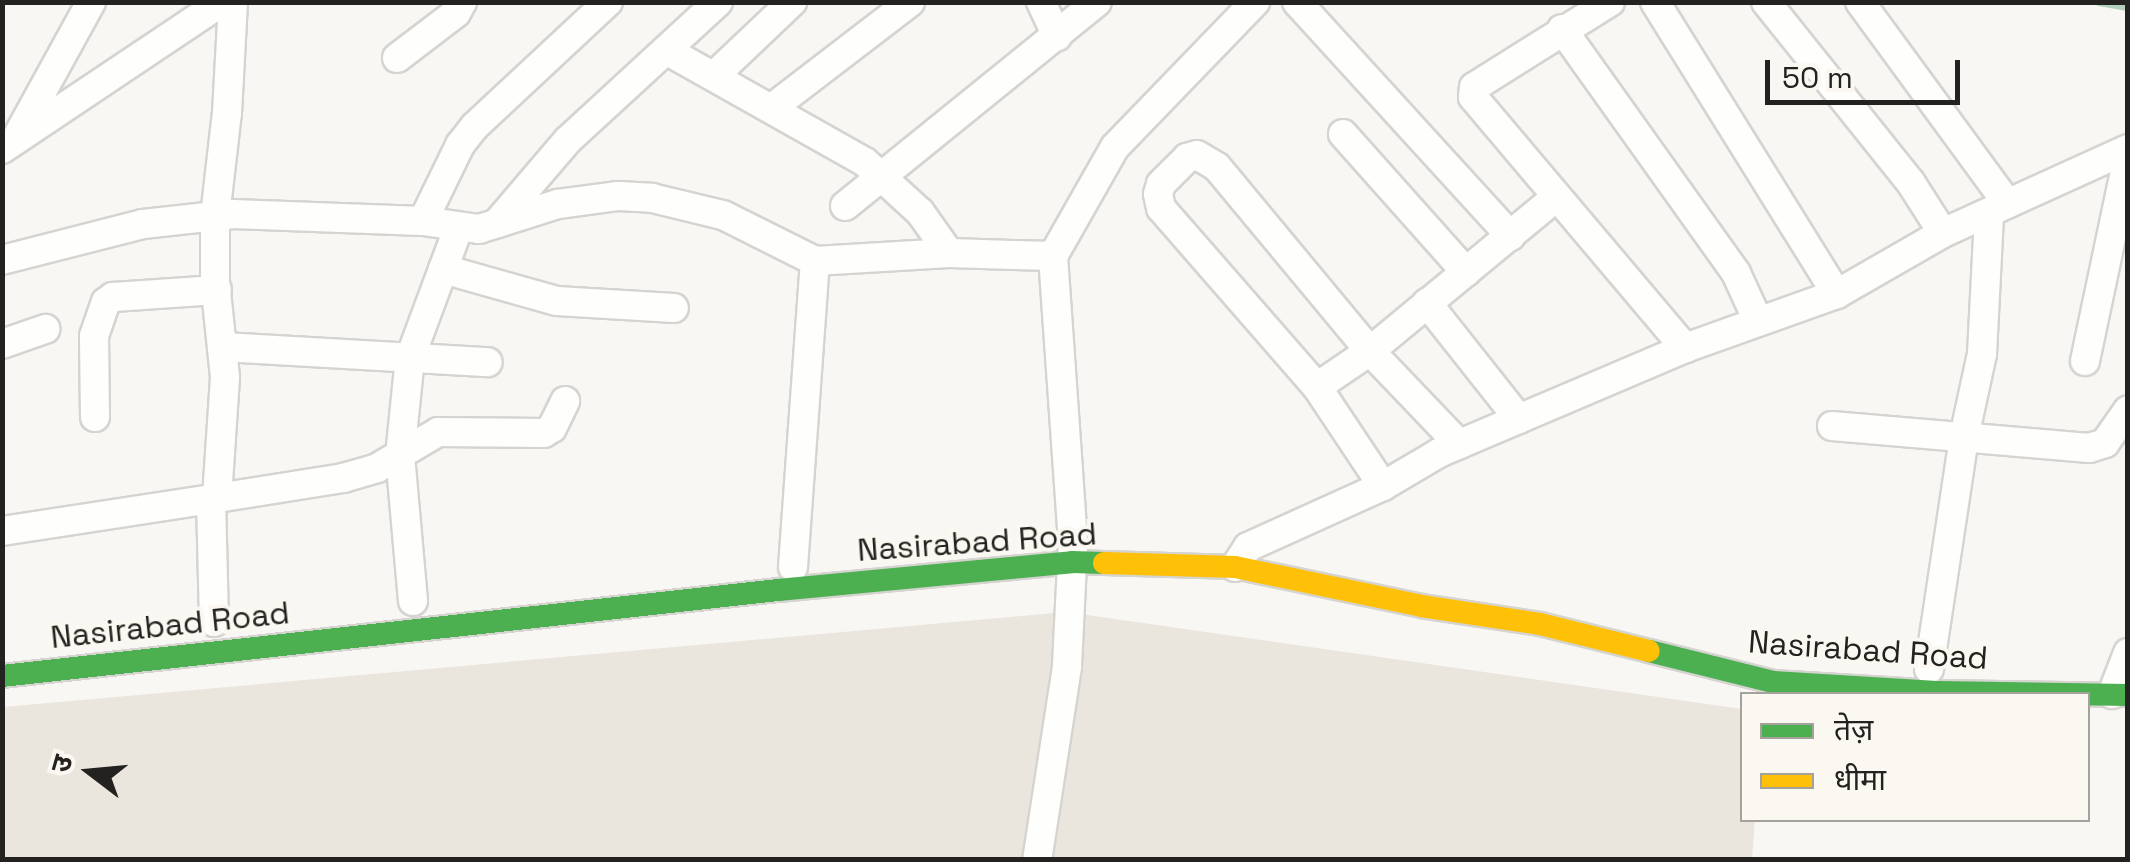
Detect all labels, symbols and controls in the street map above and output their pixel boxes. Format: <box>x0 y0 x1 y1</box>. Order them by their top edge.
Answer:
scale bar <box>1770 40 1965 102</box>
text: 50 m <box>1782 58 1853 97</box>
street label: Nasirabad Road <box>856 514 1098 570</box>
street label: Nasirabad Road <box>49 593 291 657</box>
street label: Nasirabad Road <box>1747 622 1989 678</box>
legend <box>1740 692 2090 822</box>
text: तेज़ <box>1834 710 1873 749</box>
north arrow <box>40 722 140 822</box>
text: उ <box>42 751 81 777</box>
text: धीमा <box>1834 760 1886 799</box>

